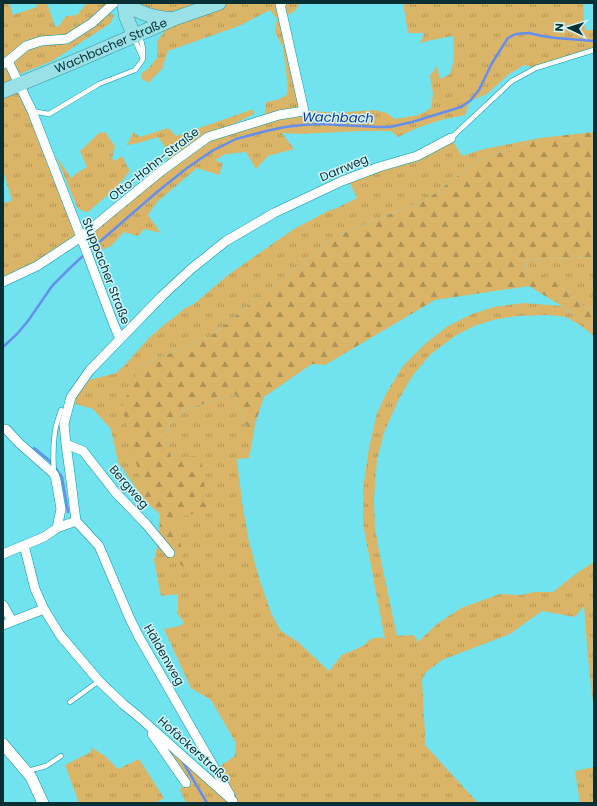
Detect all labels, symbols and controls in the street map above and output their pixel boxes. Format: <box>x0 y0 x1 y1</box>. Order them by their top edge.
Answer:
north arrow <box>549 8 589 48</box>
street label: Wachbacher Straße <box>52 14 170 77</box>
text: N <box>551 23 567 32</box>
water label: Wachbach <box>302 107 374 128</box>
street label: Otto-Hahn-Straße <box>105 123 202 204</box>
street label: Darrweg <box>317 150 371 185</box>
street label: Stuppacher Straße <box>78 215 135 327</box>
street label: Bergweg <box>106 461 153 512</box>
street label: Häldenweg <box>140 621 189 688</box>
street label: Hofäckerstraße <box>154 712 234 787</box>

